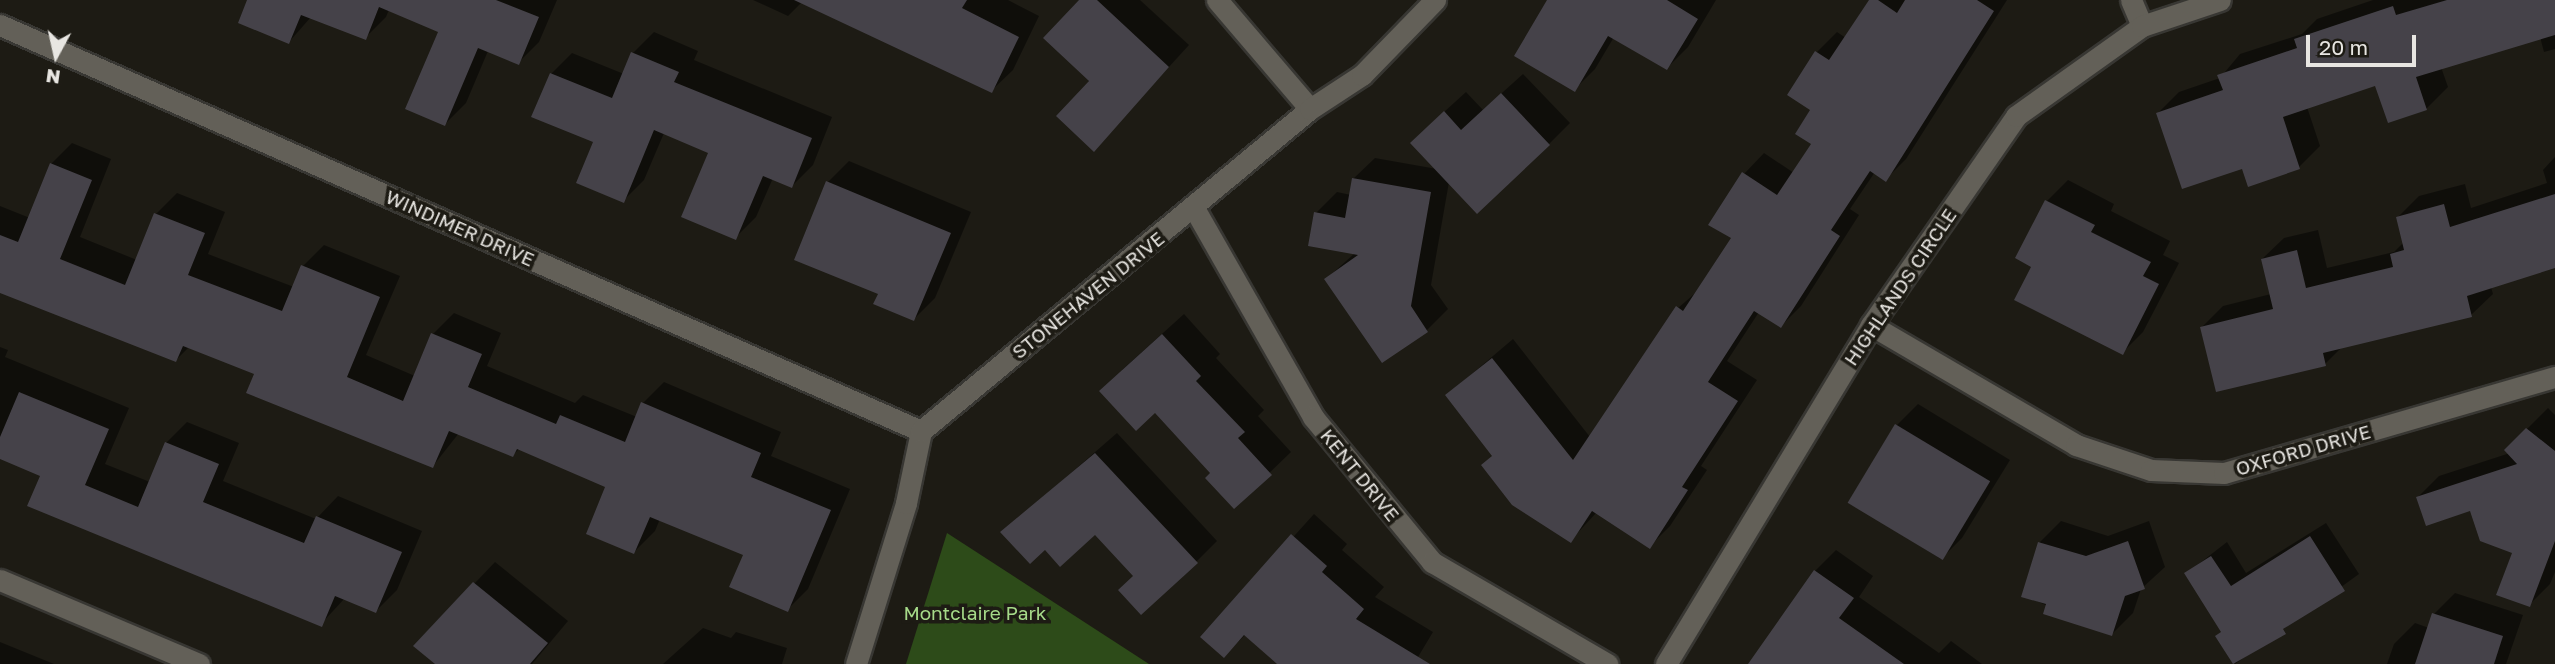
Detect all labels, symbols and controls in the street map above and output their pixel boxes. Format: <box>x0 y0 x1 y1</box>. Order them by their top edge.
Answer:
north arrow <box>21 21 91 91</box>
scale bar <box>2310 21 2420 65</box>
text: 20 m <box>2319 34 2368 60</box>
text: N <box>44 65 62 90</box>
street label: WINDIMER DRIVE <box>382 185 538 271</box>
street label: HIGHLANDS CIRCLE <box>1839 204 1961 370</box>
street label: STONEHAVEN DRIVE <box>1007 227 1169 363</box>
street label: OXFORD DRIVE <box>2233 420 2373 480</box>
street label: KENT DRIVE <box>1316 424 1404 526</box>
park label: Montclaire Park <box>903 602 1047 624</box>

